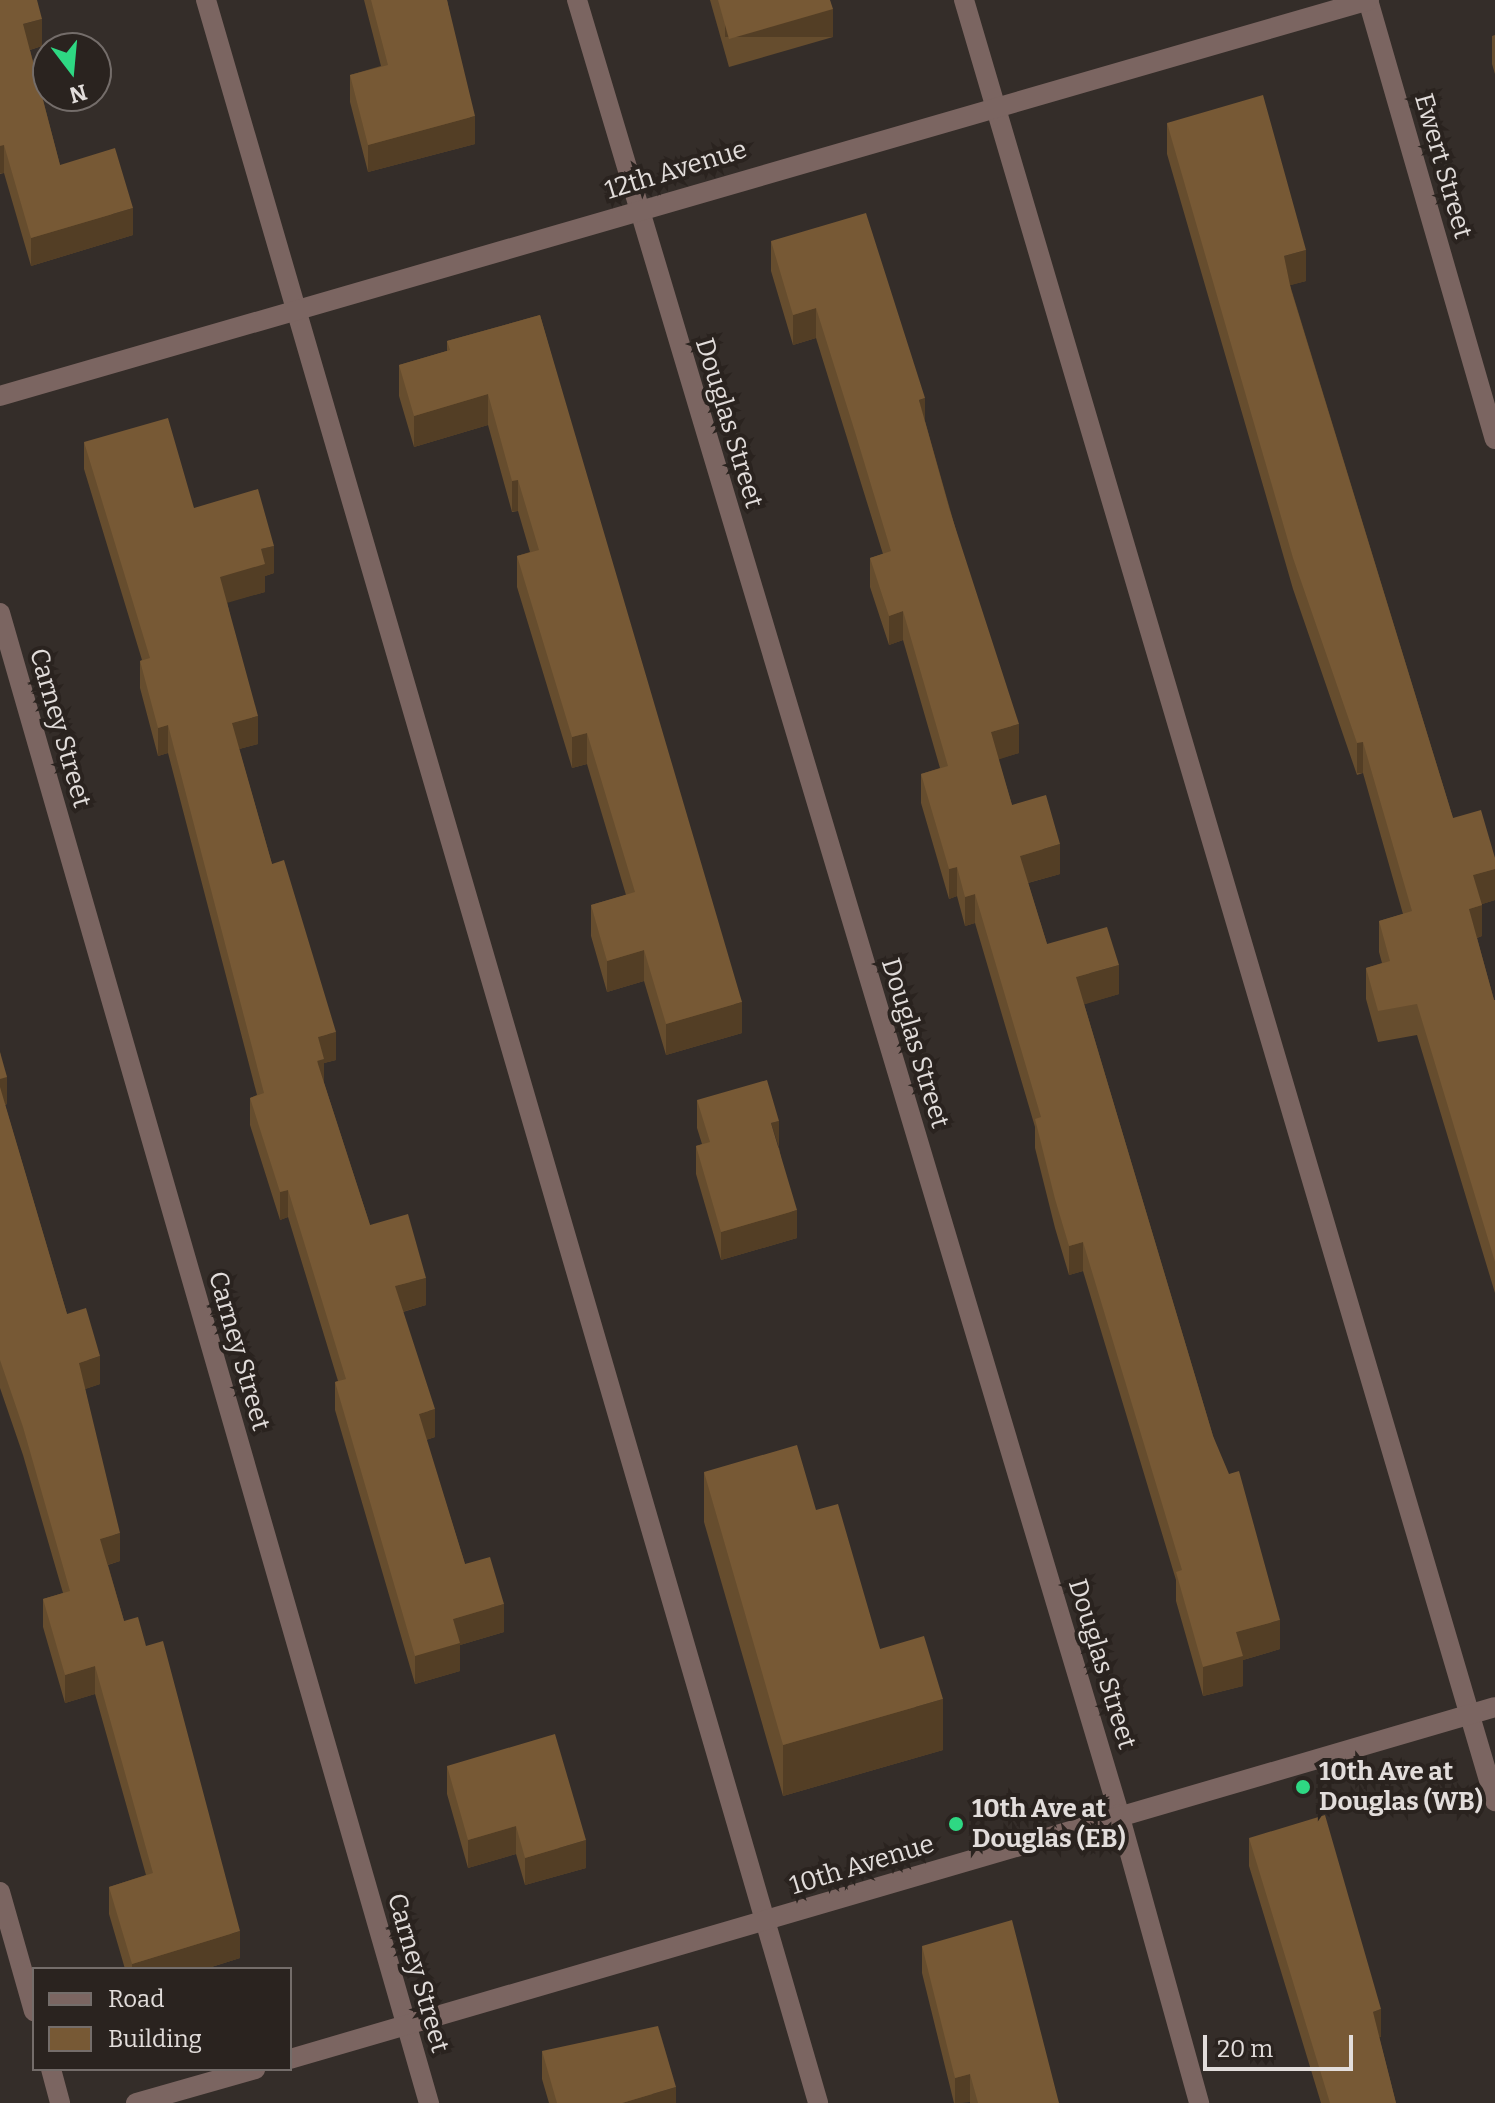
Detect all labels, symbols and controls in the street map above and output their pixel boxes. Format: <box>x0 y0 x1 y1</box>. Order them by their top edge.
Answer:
north arrow <box>32 32 112 112</box>
text: N <box>66 78 90 109</box>
street label: Ewert Street <box>1407 90 1479 242</box>
street label: 12th Avenue <box>601 134 751 206</box>
street label: Douglas Street <box>688 334 770 512</box>
street label: Carney Street <box>22 645 98 811</box>
street label: Douglas Street <box>874 954 956 1132</box>
street label: Carney Street <box>201 1268 277 1434</box>
street label: Douglas Street <box>1061 1575 1143 1753</box>
place label: 10th Ave at Douglas (WB) <box>1319 1756 1483 1818</box>
marker: 10th Ave at Douglas (WB) <box>1294 1778 1312 1796</box>
place label: 10th Ave at Douglas (EB) <box>972 1793 1126 1854</box>
marker: 10th Ave at Douglas (EB) <box>947 1815 965 1833</box>
street label: 10th Avenue <box>786 1828 938 1902</box>
street label: Carney Street <box>380 1890 456 2056</box>
legend <box>32 1967 292 2071</box>
text: Road <box>108 1985 164 2013</box>
scale bar <box>1207 2019 1357 2069</box>
text: Building <box>108 2025 202 2053</box>
text: 20 m <box>1217 2035 1273 2063</box>

